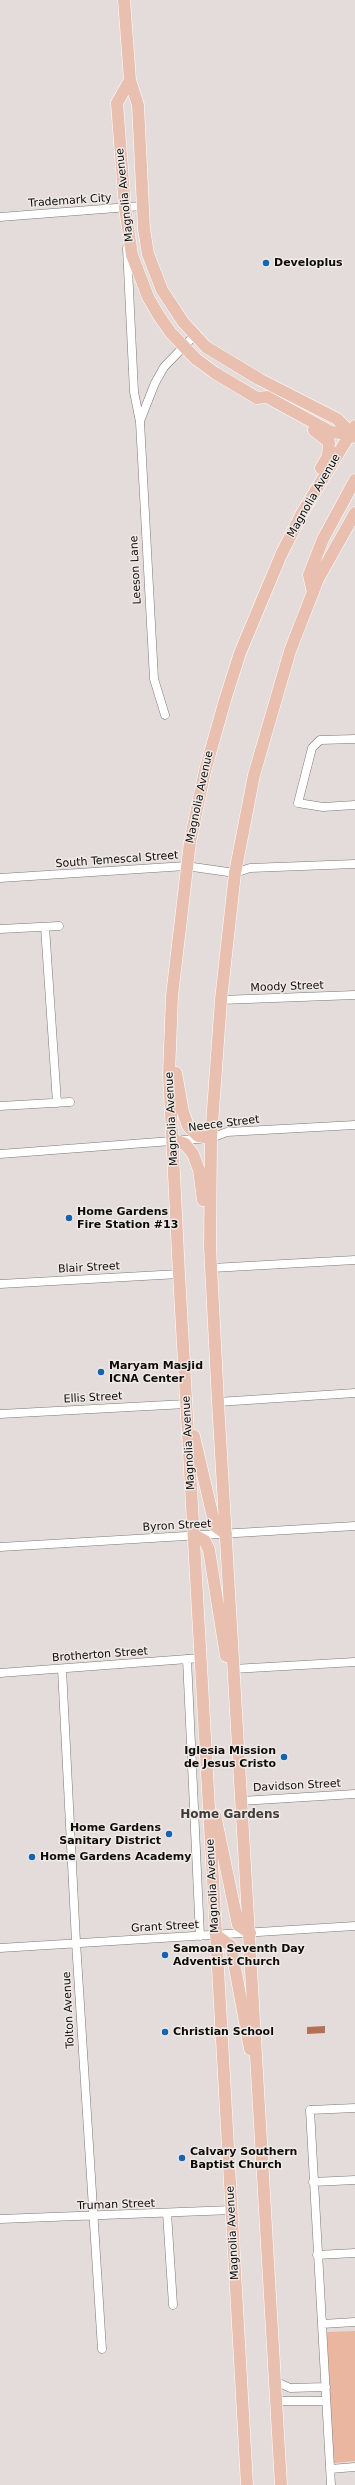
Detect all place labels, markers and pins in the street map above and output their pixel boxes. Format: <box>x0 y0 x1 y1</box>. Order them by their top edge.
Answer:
place label: Developlus <box>274 256 343 270</box>
marker: Developlus <box>261 258 271 268</box>
place label: Home Gardens Fire Station #13 <box>77 1205 178 1231</box>
marker: Home Gardens Fire Station #13 <box>64 1213 74 1223</box>
place label: Maryam Masjid ICNA Center <box>109 1359 203 1385</box>
marker: Maryam Masjid ICNA Center <box>96 1367 106 1377</box>
place label: Iglesia Mission de Jesus Cristo <box>184 1744 276 1770</box>
marker: Iglesia Mission de Jesus Cristo <box>279 1752 289 1762</box>
place label: Home Gardens Sanitary District <box>59 1821 161 1847</box>
marker: Home Gardens Sanitary District <box>164 1829 174 1839</box>
place label: Home Gardens Academy <box>40 1850 191 1864</box>
marker: Home Gardens Academy <box>27 1852 37 1862</box>
place label: Samoan Seventh Day Adventist Church <box>173 1942 305 1968</box>
marker: Samoan Seventh Day Adventist Church <box>160 1950 170 1960</box>
place label: Christian School <box>173 2025 274 2039</box>
marker: Christian School <box>160 2027 170 2037</box>
place label: Calvary Southern Baptist Church <box>190 2145 297 2171</box>
marker: Calvary Southern Baptist Church <box>177 2153 187 2163</box>

